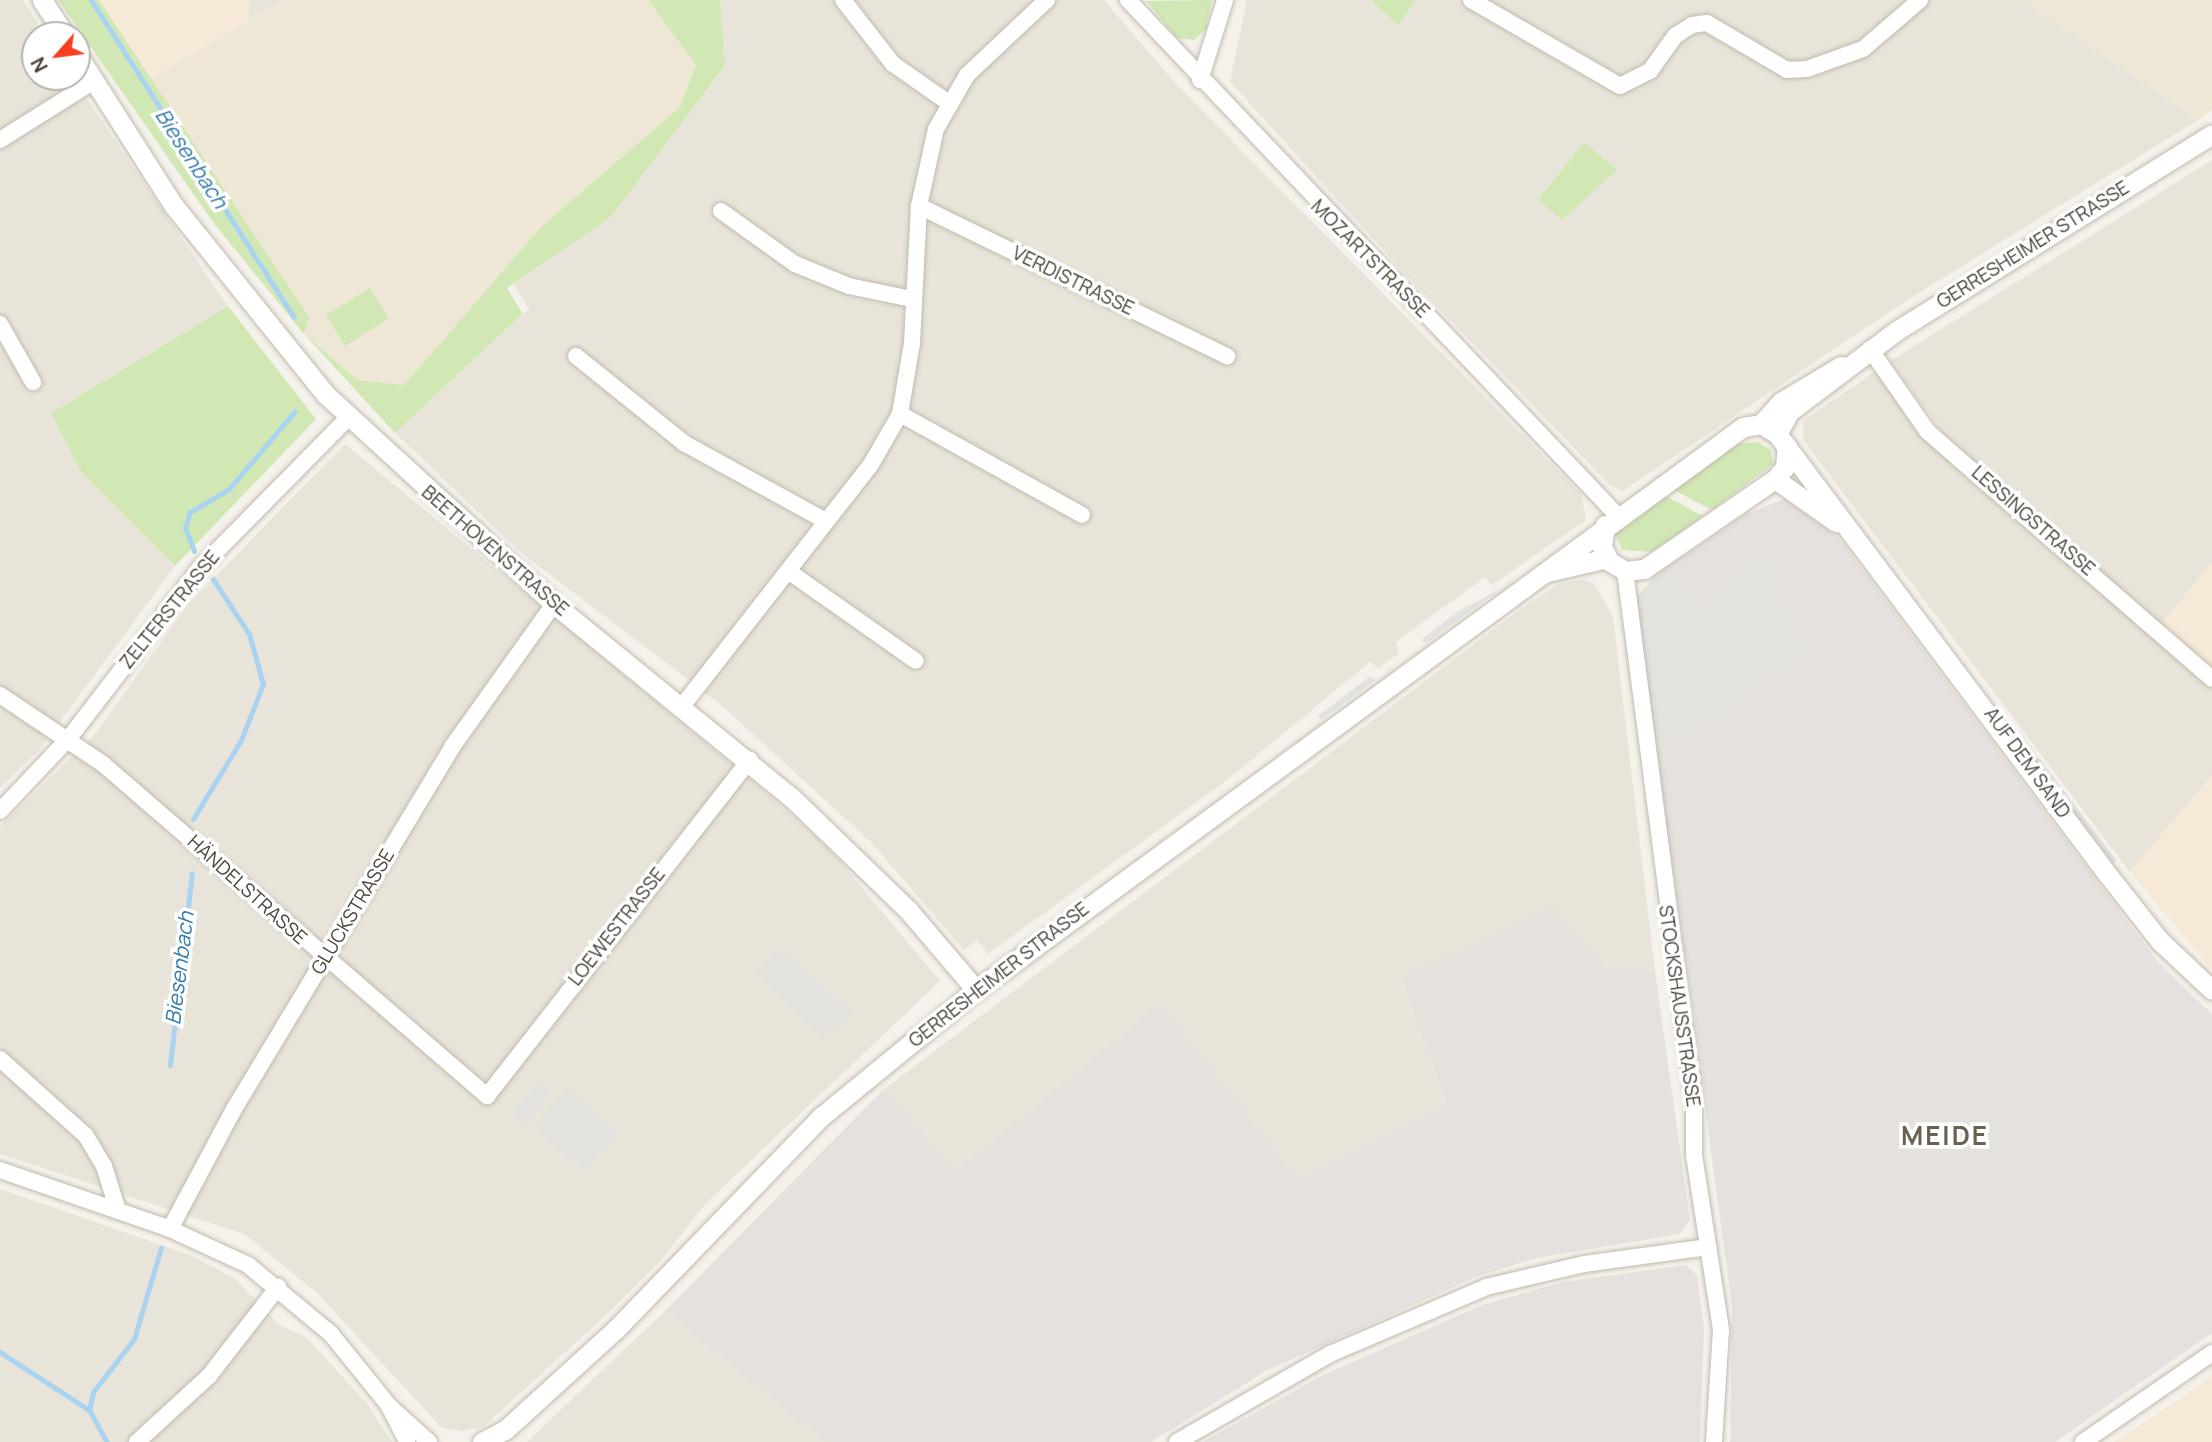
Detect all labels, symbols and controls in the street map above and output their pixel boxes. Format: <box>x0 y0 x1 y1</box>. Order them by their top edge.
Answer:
north arrow <box>21 21 91 91</box>
text: N <box>25 53 54 77</box>
water label: Biesenbach <box>150 103 234 213</box>
street label: GERRESHEIMER STRASSE <box>1933 176 2133 314</box>
street label: MOZARTSTRASSE <box>1306 195 1434 323</box>
street label: VERDISTRASSE <box>1008 242 1138 320</box>
street label: LESSINGSTRASSE <box>1967 461 2099 581</box>
street label: BEETHOVENSTRASSE <box>417 481 573 621</box>
street label: ZELTERSTRASSE <box>115 546 225 674</box>
street label: AUF DEM SAND <box>1979 703 2075 823</box>
street label: HÄNDELSTRASSE <box>183 830 311 950</box>
street label: GLUCKSTRASSE <box>307 845 399 979</box>
street label: LOEWESTRASSE <box>564 864 670 990</box>
street label: GERRESHEIMER STRASSE <box>904 898 1094 1052</box>
street label: STOCKSHAUSSTRASSE <box>1654 904 1704 1108</box>
water label: Biesenbach <box>160 910 198 1026</box>
district label: MEIDE <box>1902 1120 1988 1152</box>

